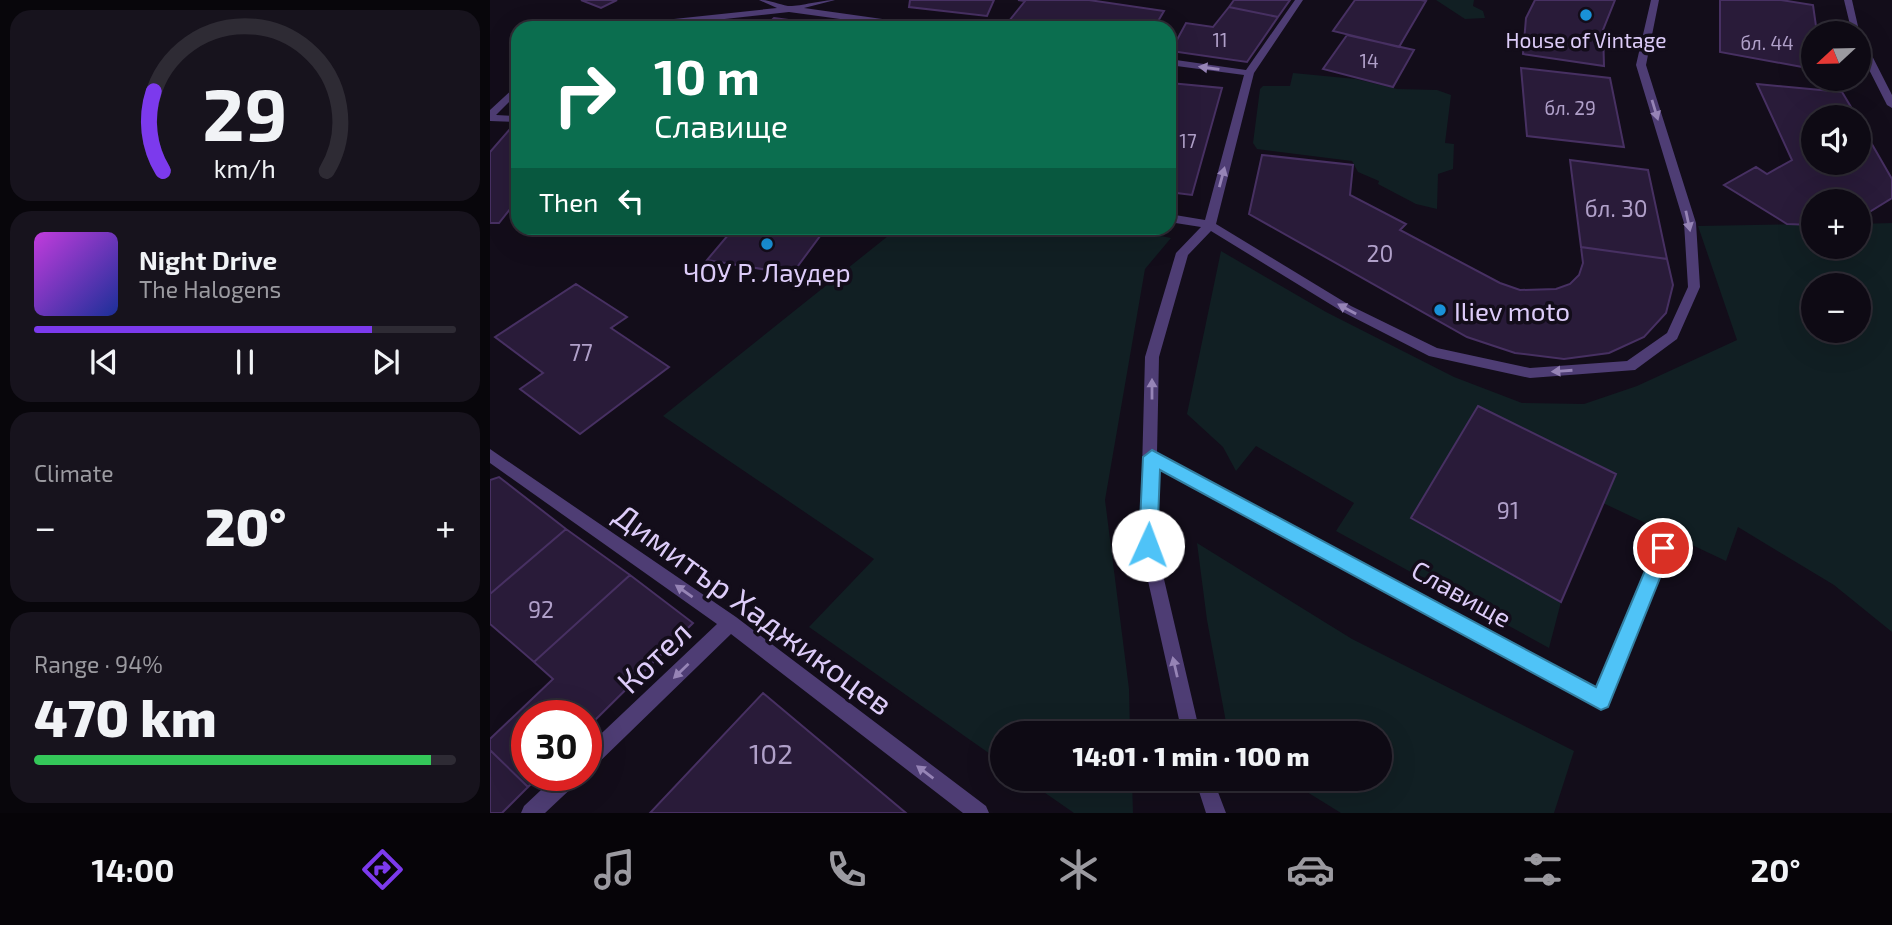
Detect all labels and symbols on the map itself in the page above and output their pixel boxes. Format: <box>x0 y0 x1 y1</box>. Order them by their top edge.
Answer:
marker: House of Vintage <box>1578 7 1594 23</box>
north arrow <box>1801 21 1871 91</box>
place label: House of Vintage <box>1506 27 1666 52</box>
house number: 11 <box>1212 28 1228 51</box>
house number: бл. 44 <box>1740 31 1794 54</box>
house number: 14 <box>1359 49 1379 72</box>
one-way arrow <box>1198 62 1220 73</box>
house number: бл. 29 <box>1544 96 1596 119</box>
one-way arrow <box>1650 100 1661 121</box>
house number: 17 <box>1179 129 1197 152</box>
one-way arrow <box>1217 166 1228 188</box>
house number: бл. 30 <box>1584 194 1648 222</box>
one-way arrow <box>1682 210 1693 232</box>
marker: ЧОУ Р. Лаудер <box>759 236 775 252</box>
house number: 20 <box>1367 239 1393 267</box>
place label: ЧОУ Р. Лаудер <box>683 256 851 288</box>
place label: Iliev moto <box>1454 295 1570 326</box>
marker: Iliev moto <box>1432 302 1448 318</box>
one-way arrow <box>1336 303 1356 315</box>
house number: 77 <box>569 338 593 366</box>
one-way arrow <box>1551 366 1573 377</box>
one-way arrow <box>1146 378 1158 400</box>
street label: Димитър Хаджикоцев <box>607 494 901 722</box>
house number: 91 <box>1497 496 1519 524</box>
position arrow <box>1111 508 1185 582</box>
pin <box>1633 518 1693 578</box>
street label: Славище <box>1407 553 1517 633</box>
one-way arrow <box>675 584 693 598</box>
house number: 92 <box>528 595 554 623</box>
street label: Котел <box>608 612 698 700</box>
one-way arrow <box>1170 656 1181 678</box>
one-way arrow <box>673 662 690 678</box>
speed limit sign: 30 <box>511 700 602 791</box>
house number: 102 <box>749 736 793 770</box>
one-way arrow <box>916 765 934 779</box>

